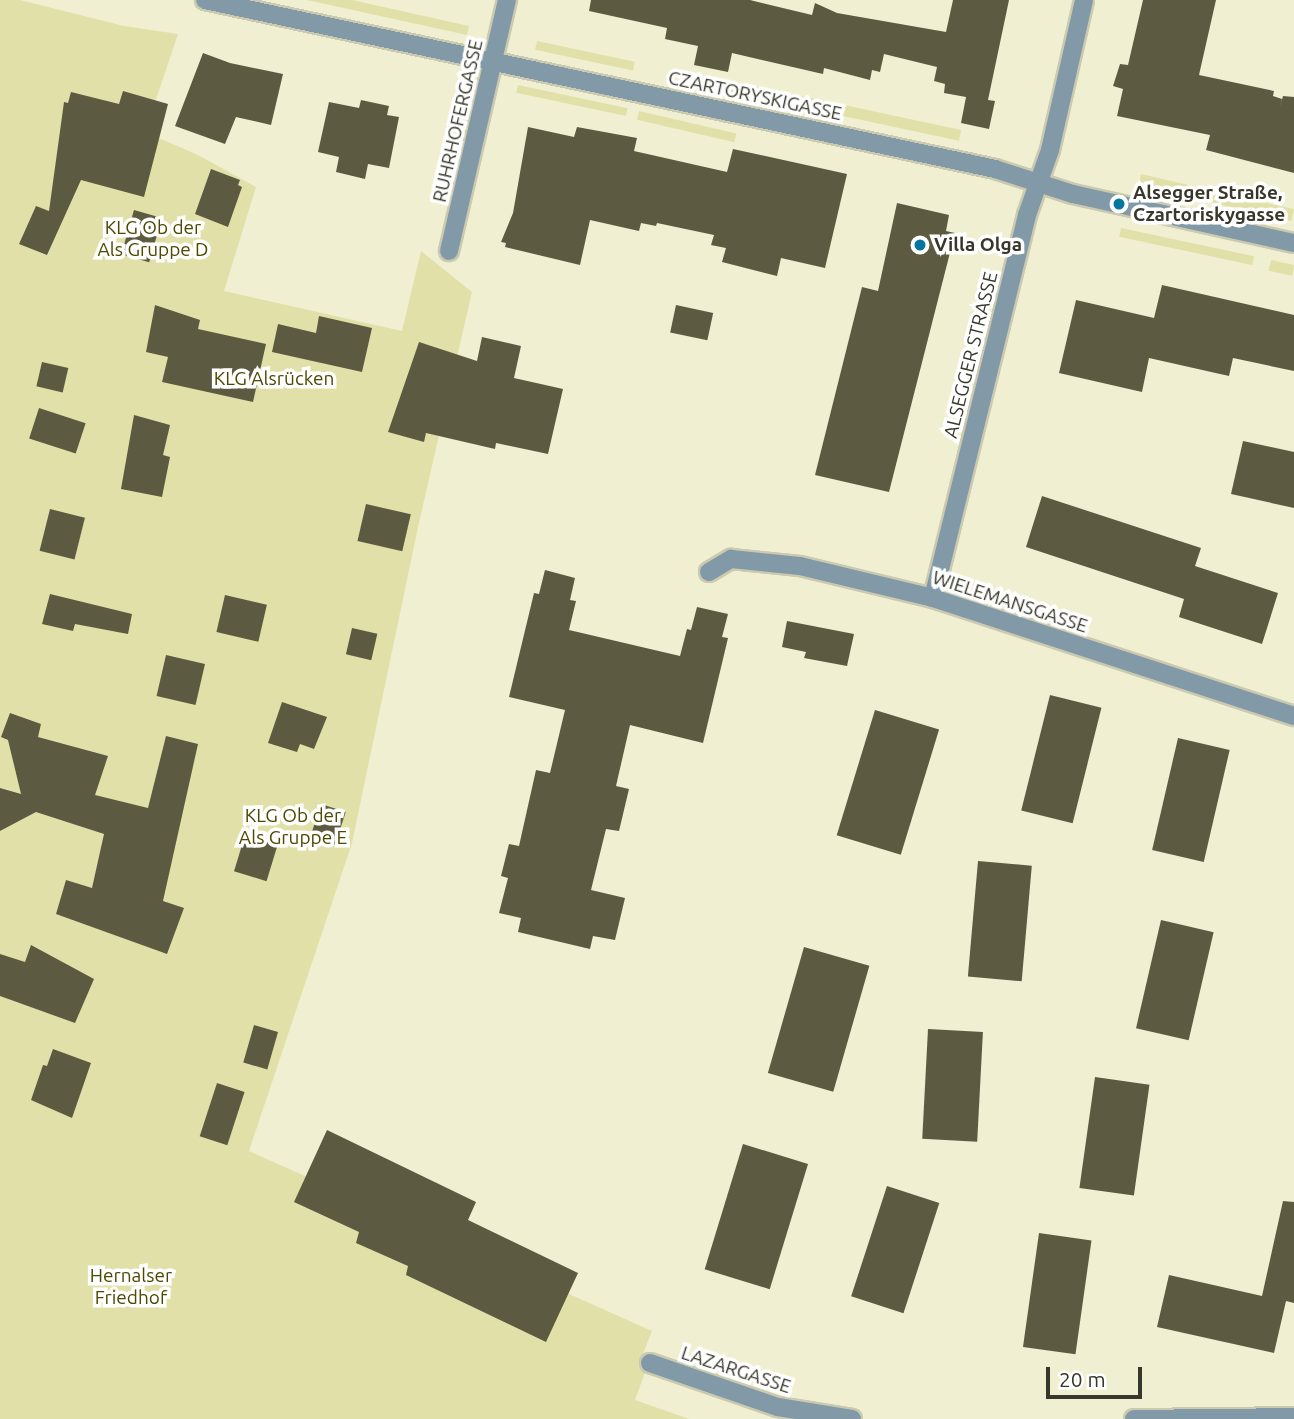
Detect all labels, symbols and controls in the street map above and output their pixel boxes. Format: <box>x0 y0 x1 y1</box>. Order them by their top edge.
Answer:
street label: RUHRHOFERGASSE <box>428 38 488 204</box>
street label: CZARTORYSKIGASSE <box>666 66 844 126</box>
place label: Alsegger Straße, Czartoriskygasse <box>1133 182 1285 226</box>
marker: Alsegger Straße, Czartoriskygasse <box>1111 196 1127 212</box>
park label: KLG Ob der Als Gruppe D <box>97 217 209 261</box>
place label: Villa Olga <box>934 234 1022 256</box>
marker: Villa Olga <box>912 237 928 253</box>
street label: ALSEGGER STRASSE <box>939 269 1003 441</box>
park label: KLG Alsrücken <box>214 368 334 390</box>
street label: WIELEMANSGASSE <box>930 566 1090 638</box>
park label: KLG Ob der Als Gruppe E <box>239 805 347 849</box>
park label: Hernalser Friedhof <box>90 1265 172 1309</box>
street label: LAZARGASSE <box>678 1342 794 1398</box>
scale bar <box>1049 1352 1145 1396</box>
text: 20 m <box>1059 1367 1106 1391</box>

